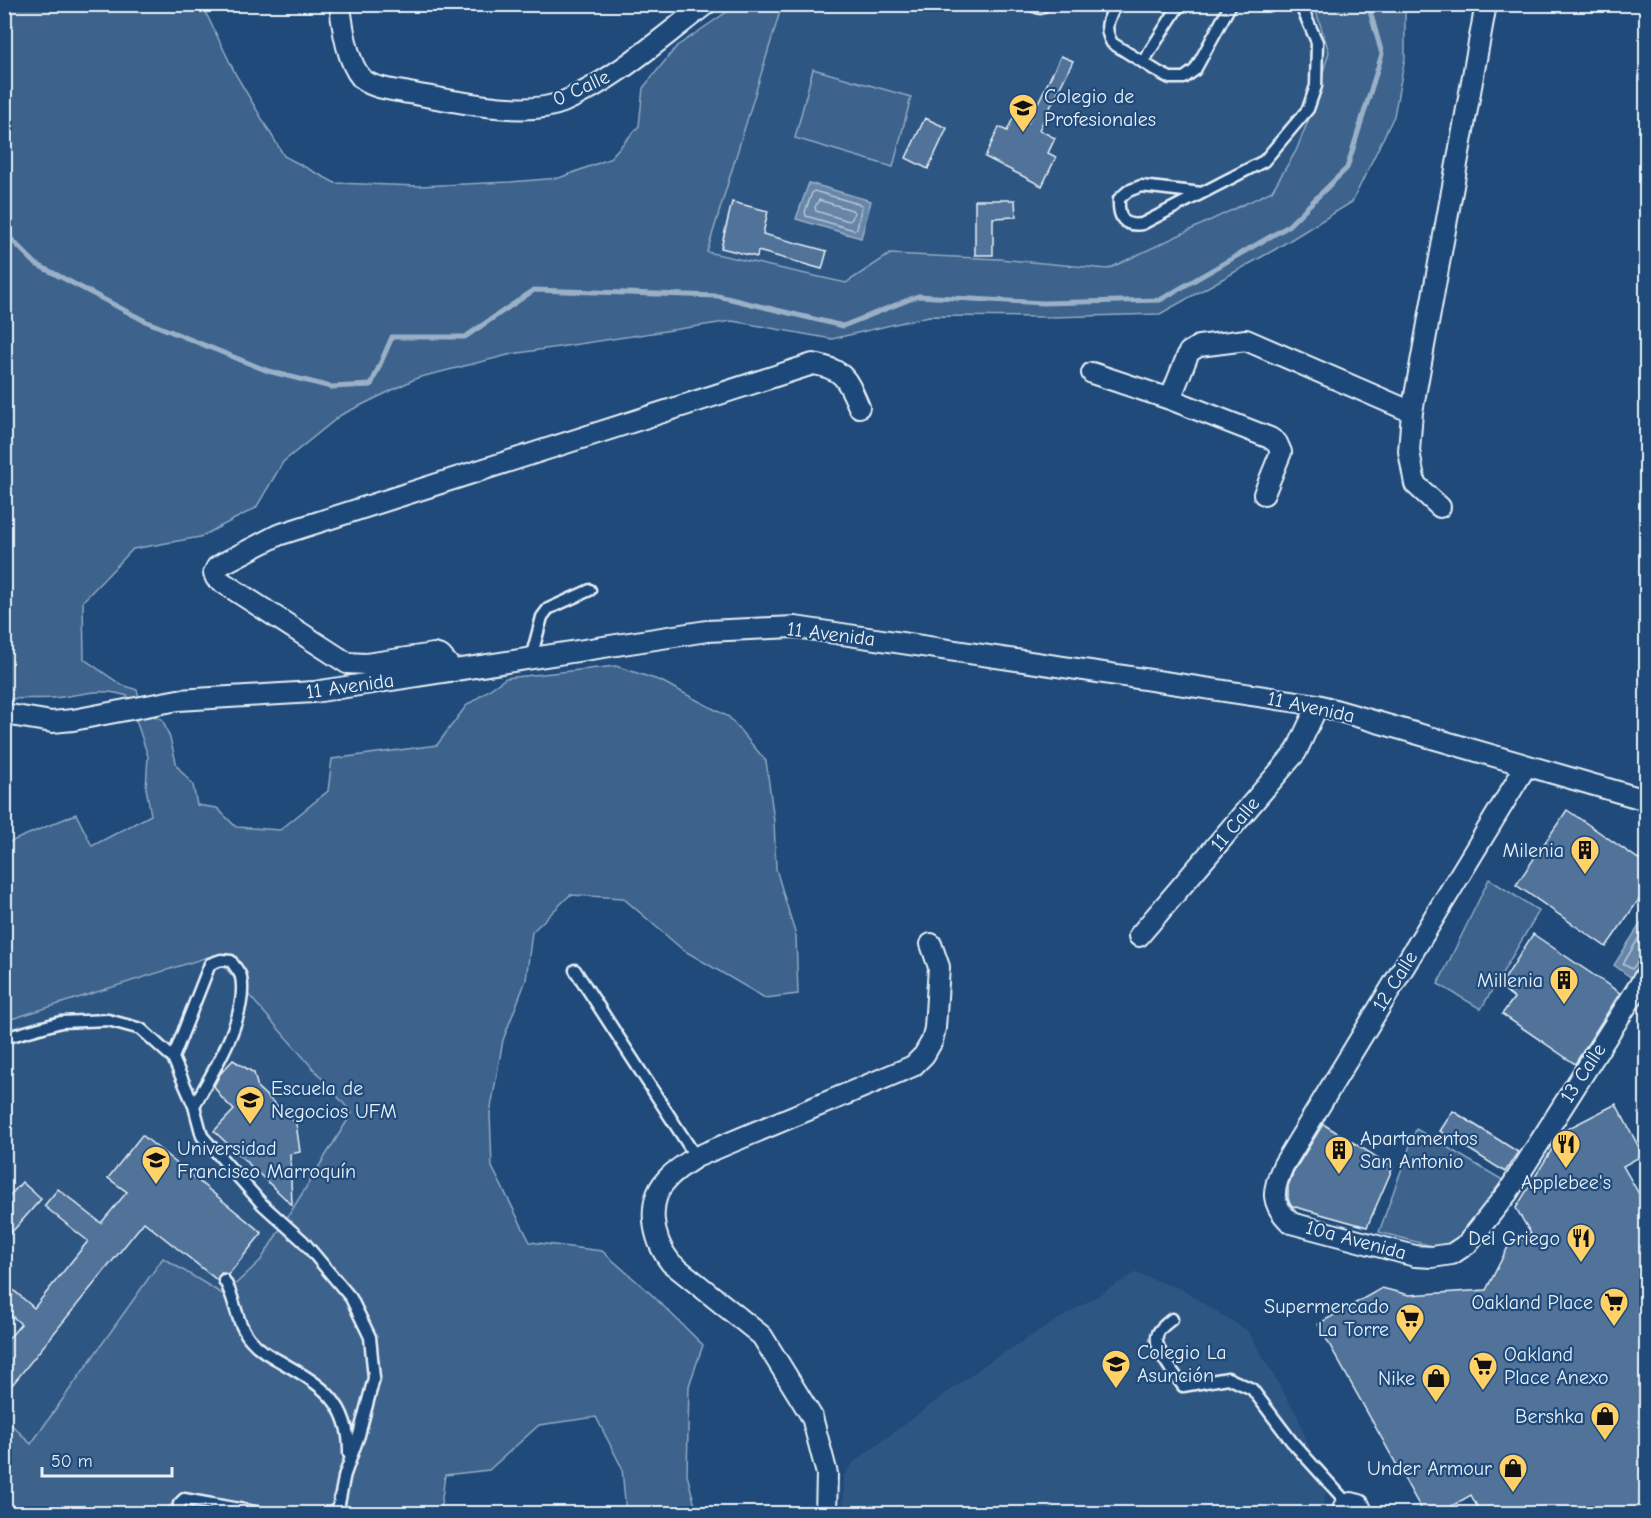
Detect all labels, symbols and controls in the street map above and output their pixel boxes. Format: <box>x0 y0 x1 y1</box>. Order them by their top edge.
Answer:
street label: 0 Calle <box>549 65 613 111</box>
place label: Colegio de Profesionales <box>1044 85 1156 131</box>
school or university icon: Colegio de Profesionales <box>1007 92 1039 134</box>
street label: 11 Avenida <box>786 617 876 651</box>
street label: 11 Avenida <box>305 668 395 704</box>
street label: 11 Avenida <box>1265 687 1357 727</box>
street label: 11 Calle <box>1206 792 1264 856</box>
building icon: Milenia <box>1569 834 1601 876</box>
place label: Milenia <box>1502 839 1564 862</box>
street label: 12 Calle <box>1368 947 1422 1015</box>
building icon: Millenia <box>1548 964 1580 1006</box>
place label: Millenia <box>1477 969 1543 992</box>
street label: 13 Calle <box>1555 1039 1611 1107</box>
place label: Escuela de Negocios UFM <box>271 1077 397 1123</box>
school or university icon: Escuela de Negocios UFM <box>234 1084 266 1126</box>
place label: Apartamentos San Antonio <box>1360 1127 1477 1173</box>
restaurant icon: Applebee's <box>1550 1128 1582 1170</box>
building icon: Apartamentos San Antonio <box>1323 1134 1355 1176</box>
place label: Universidad Francisco Marroquín <box>177 1137 356 1183</box>
school or university icon: Universidad Francisco Marroquín <box>140 1144 172 1186</box>
place label: Applebee's <box>1521 1171 1611 1194</box>
street label: 10a Avenida <box>1303 1216 1409 1264</box>
restaurant icon: Del Griego <box>1565 1222 1597 1264</box>
place label: Del Griego <box>1468 1227 1560 1250</box>
supermarket icon: Oakland Place <box>1598 1286 1630 1328</box>
place label: Oakland Place <box>1472 1291 1593 1314</box>
place label: Supermercado La Torre <box>1264 1295 1389 1341</box>
supermarket icon: Supermercado La Torre <box>1394 1302 1426 1344</box>
place label: Colegio La Asunción <box>1137 1341 1227 1387</box>
place label: Oakland Place Anexo <box>1504 1343 1609 1389</box>
school or university icon: Colegio La Asunción <box>1100 1348 1132 1390</box>
supermarket icon: Oakland Place Anexo <box>1467 1350 1499 1392</box>
shop icon: Nike <box>1420 1362 1452 1404</box>
place label: Nike <box>1378 1367 1415 1390</box>
shop icon: Bershka <box>1589 1400 1621 1442</box>
place label: Bershka <box>1515 1405 1584 1428</box>
scale bar <box>42 1440 172 1478</box>
text: 50 m <box>51 1451 93 1472</box>
shop icon: Under Armour <box>1497 1452 1529 1494</box>
place label: Under Armour <box>1367 1457 1492 1480</box>

